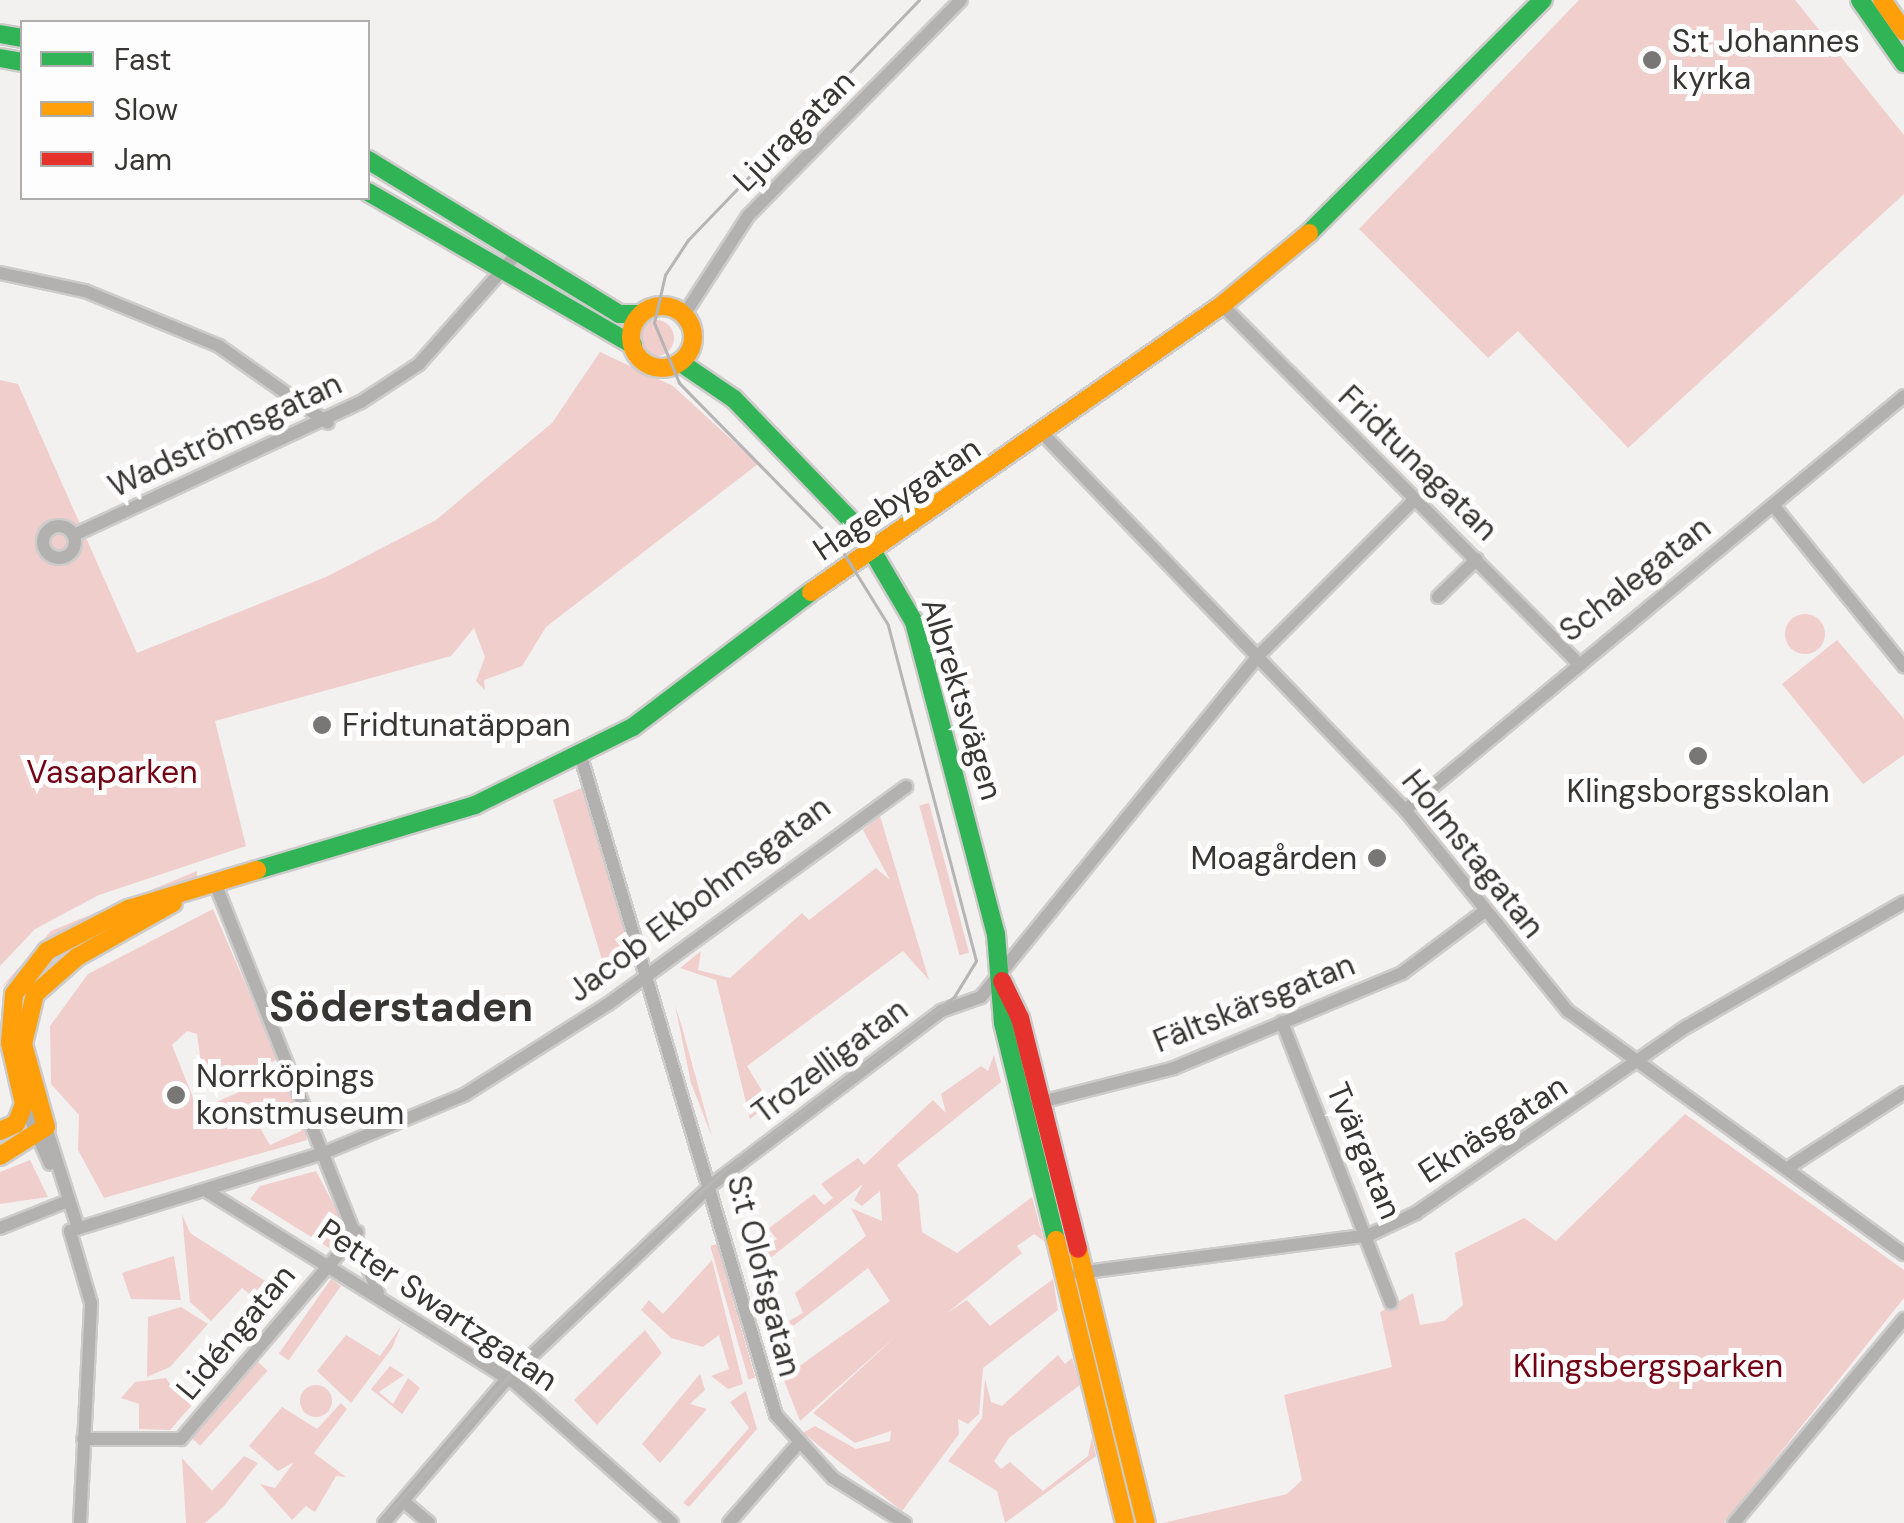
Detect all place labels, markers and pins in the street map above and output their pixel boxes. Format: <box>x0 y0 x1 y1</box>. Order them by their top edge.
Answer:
place label: S:t Johannes kyrka <box>1672 23 1860 98</box>
marker: S:t Johannes kyrka <box>1641 49 1663 71</box>
place label: Fridtunatäppan <box>342 706 571 744</box>
marker: Fridtunatäppan <box>311 714 333 736</box>
marker: Klingsborgsskolan <box>1687 745 1709 767</box>
place label: Klingsborgsskolan <box>1566 772 1830 810</box>
place label: Moagården <box>1191 839 1357 877</box>
marker: Moagården <box>1366 847 1388 869</box>
place label: Norrköpings konstmuseum <box>196 1058 404 1133</box>
marker: Norrköpings konstmuseum <box>165 1084 187 1106</box>

